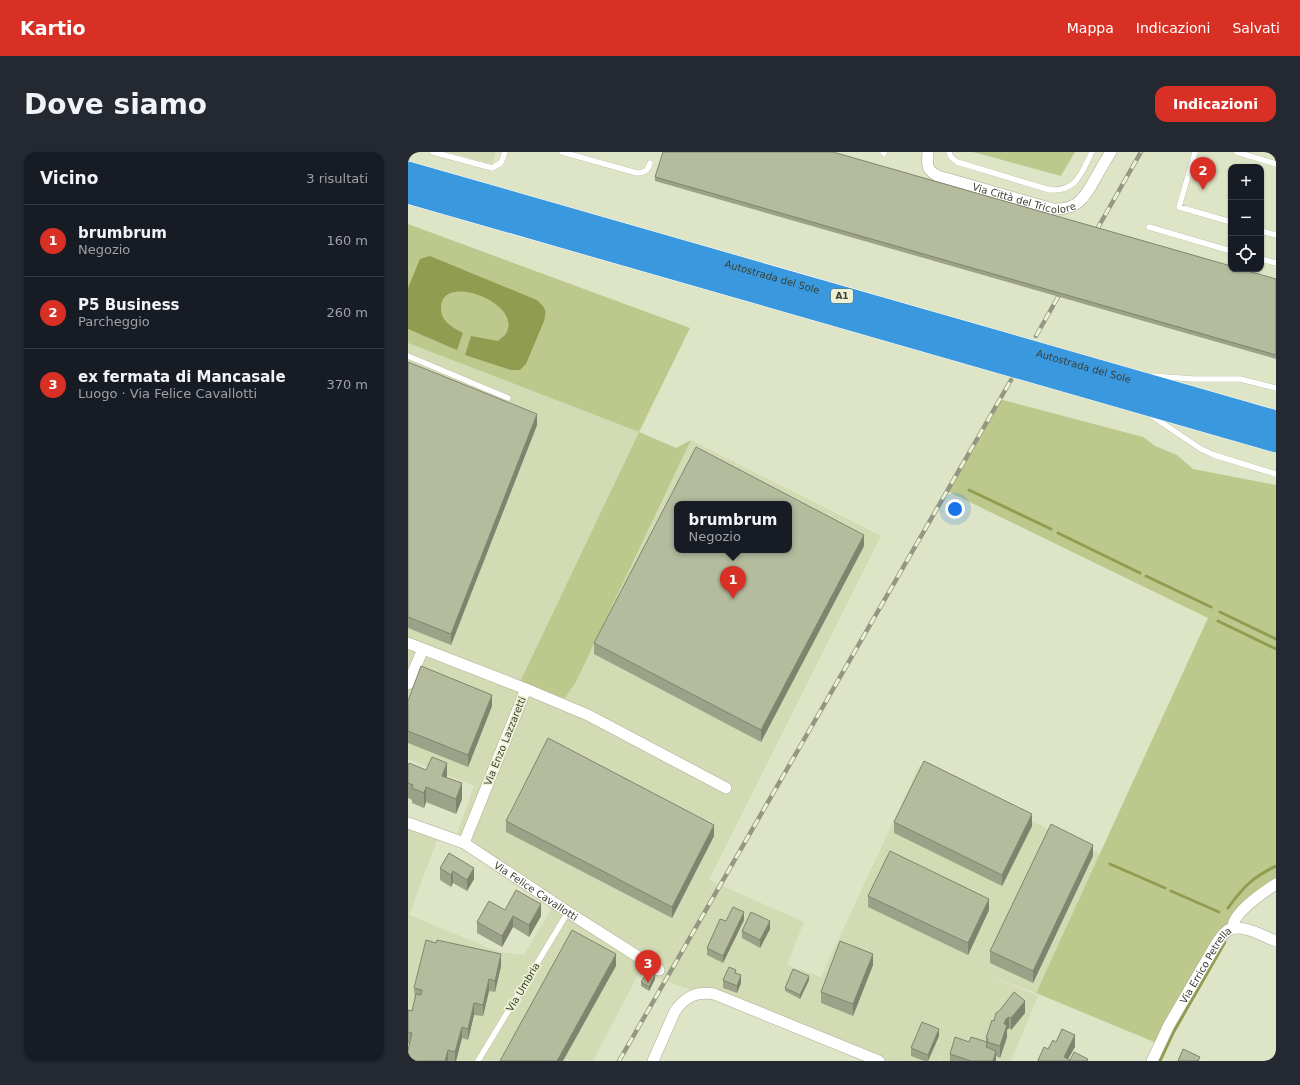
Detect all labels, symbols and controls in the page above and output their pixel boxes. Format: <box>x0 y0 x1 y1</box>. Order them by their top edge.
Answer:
text: Kartio <box>20 17 86 39</box>
text: Mappa <box>1067 20 1114 36</box>
text: Indicazioni <box>1136 20 1210 36</box>
text: Salvati <box>1232 20 1280 36</box>
button: Indicazioni <box>1155 86 1276 122</box>
text: Dove siamo <box>24 88 207 121</box>
pin: 2 <box>1190 157 1216 190</box>
map controls <box>1228 164 1264 272</box>
button: + <box>1228 164 1264 200</box>
text: Vicino <box>40 168 98 188</box>
text: 3 risultati <box>306 171 368 186</box>
street label: Via Città del Tricolore <box>971 181 1078 215</box>
button: − <box>1228 200 1264 236</box>
text: brumbrum <box>78 224 167 242</box>
text: 1 <box>48 233 58 248</box>
text: 160 m <box>326 233 368 248</box>
button: locate <box>1228 236 1264 272</box>
text: Negozio <box>78 242 130 257</box>
street label: Autostrada del Sole <box>724 258 821 295</box>
road number: A1 <box>831 289 853 303</box>
text: P5 Business <box>78 296 180 314</box>
text: 2 <box>48 305 58 320</box>
text: 260 m <box>326 305 368 320</box>
text: Parcheggio <box>78 314 150 329</box>
street label: Autostrada del Sole <box>1035 347 1132 385</box>
text: ex fermata di Mancasale <box>78 368 286 386</box>
text: 3 <box>48 377 58 392</box>
text: 370 m <box>326 377 368 392</box>
text: Luogo · Via Felice Cavallotti <box>78 386 257 401</box>
your location <box>945 499 965 519</box>
popup <box>674 501 792 553</box>
text: brumbrum <box>689 511 777 529</box>
text: Negozio <box>689 529 741 544</box>
pin: 1 <box>720 566 746 599</box>
street label: Via Enzo Lazzaretti <box>482 695 528 787</box>
street label: Via Felice Cavallotti <box>492 859 580 922</box>
street label: Via Errico Petrella <box>1177 924 1233 1005</box>
pin: 3 <box>635 950 661 983</box>
street label: Via Umbria <box>504 961 542 1013</box>

